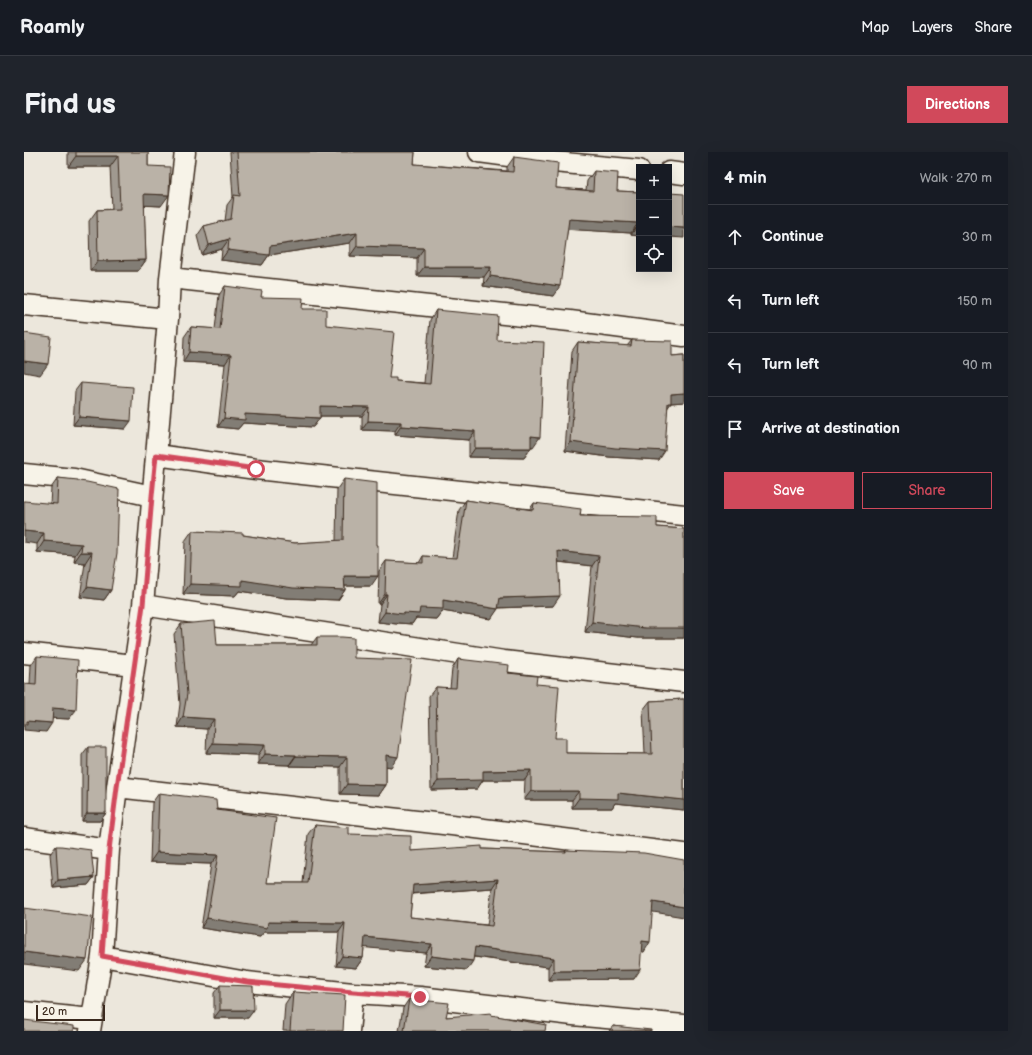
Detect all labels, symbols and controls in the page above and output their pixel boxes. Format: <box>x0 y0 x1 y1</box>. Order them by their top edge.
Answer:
text: Roamly <box>20 16 84 39</box>
text: Map <box>861 19 889 36</box>
text: Layers <box>911 19 953 36</box>
text: Share <box>975 19 1012 36</box>
button: Directions <box>907 86 1008 123</box>
text: Find us <box>24 88 116 121</box>
map controls <box>636 164 672 272</box>
button: + <box>636 164 672 200</box>
text: 4 min <box>724 168 767 188</box>
text: Walk · 270 m <box>920 170 992 186</box>
button: − <box>636 200 672 236</box>
icon: ahead <box>724 226 746 248</box>
text: Continue <box>762 227 824 246</box>
text: 30 m <box>962 229 992 245</box>
button: locate <box>636 236 672 272</box>
icon: left <box>724 290 746 312</box>
text: Turn left <box>762 291 819 310</box>
text: 150 m <box>958 293 992 309</box>
icon: left <box>724 354 746 376</box>
text: Turn left <box>762 355 819 374</box>
text: 90 m <box>963 357 992 373</box>
icon: arrive <box>724 418 746 440</box>
text: Arrive at destination <box>762 419 900 438</box>
route start <box>247 460 265 478</box>
button: Save <box>724 472 854 509</box>
button: Share <box>862 472 992 509</box>
route end <box>411 988 429 1006</box>
scale bar <box>36 1003 105 1022</box>
text: 20 m <box>42 1005 67 1018</box>

